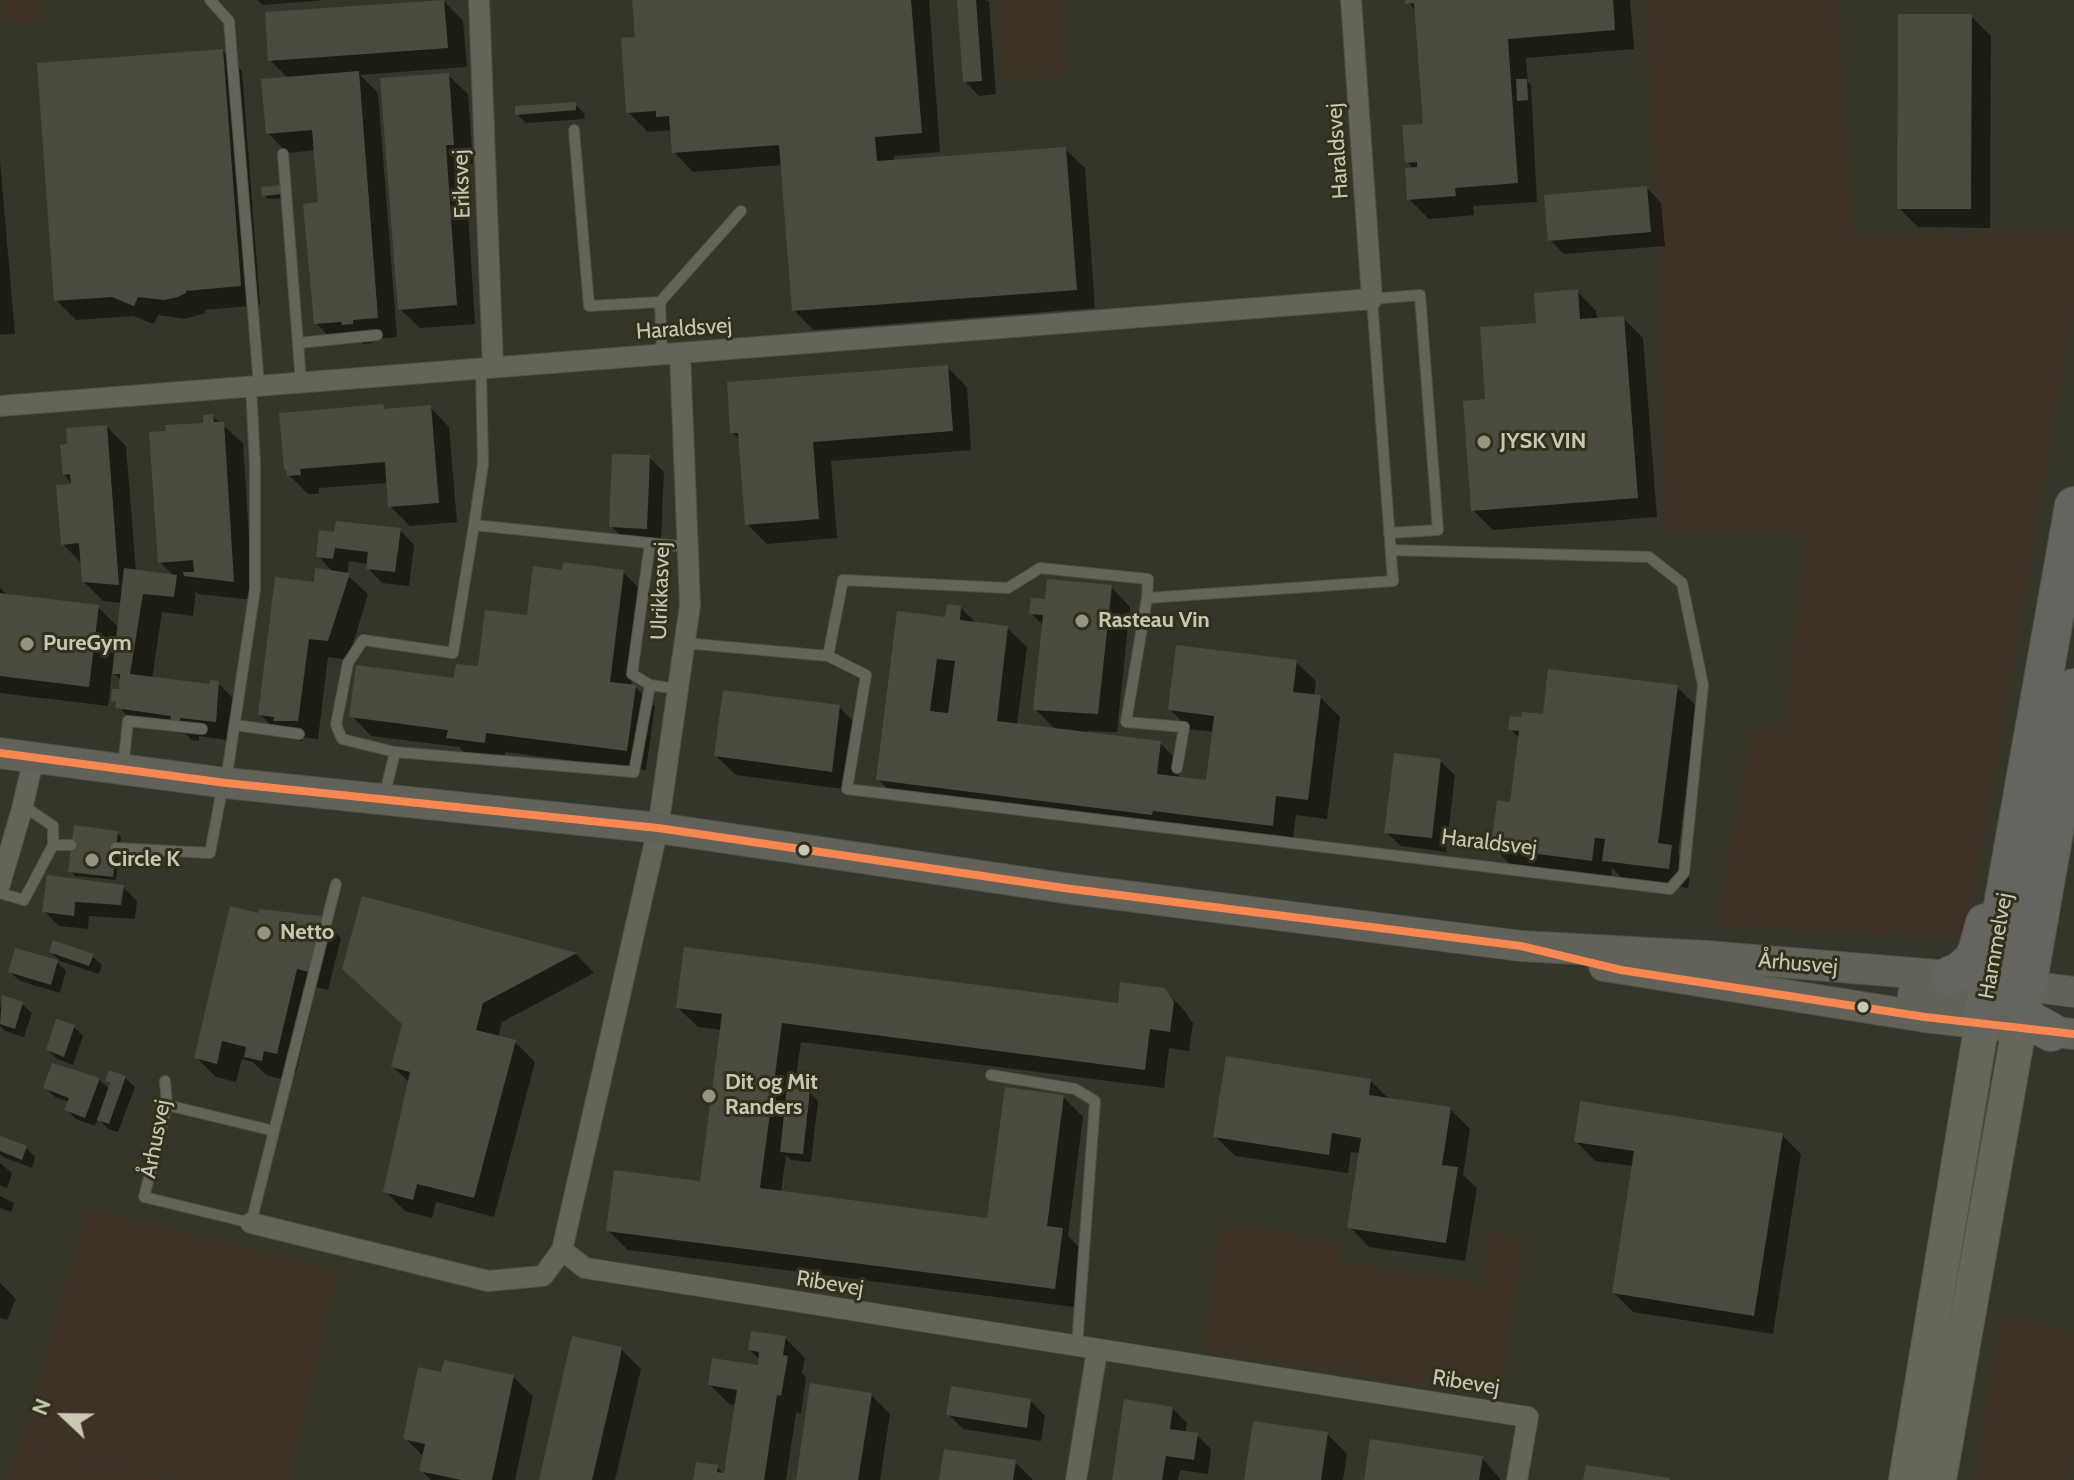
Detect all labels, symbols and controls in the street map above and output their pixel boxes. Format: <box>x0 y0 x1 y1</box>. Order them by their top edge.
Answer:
street label: Haraldsvej <box>1321 102 1355 200</box>
street label: Eriksvej <box>448 149 476 219</box>
street label: Haraldsvej <box>635 312 733 346</box>
place label: JYSK VIN <box>1500 429 1586 455</box>
marker: JYSK VIN <box>1475 433 1493 451</box>
street label: Ulrikkasvej <box>646 541 676 641</box>
place label: Rasteau Vin <box>1098 608 1210 634</box>
marker: Rasteau Vin <box>1073 612 1091 630</box>
place label: PureGym <box>43 631 132 657</box>
marker: PureGym <box>18 635 36 653</box>
street label: Haraldsvej <box>1440 824 1538 862</box>
unlabelled marker <box>796 842 812 858</box>
place label: Circle K <box>108 847 180 873</box>
marker: Circle K <box>83 851 101 869</box>
street label: Hammelvej <box>1974 891 2018 1001</box>
place label: Netto <box>280 920 334 946</box>
marker: Netto <box>255 924 273 942</box>
street label: Århusvej <box>1757 947 1839 981</box>
unlabelled marker <box>1855 999 1871 1015</box>
place label: Dit og Mit Randers <box>725 1070 818 1122</box>
marker: Dit og Mit Randers <box>700 1087 718 1105</box>
street label: Århusvej <box>135 1097 177 1181</box>
street label: Ribevej <box>794 1266 866 1302</box>
street label: Ribevej <box>1430 1365 1502 1401</box>
north arrow <box>24 1376 104 1456</box>
text: N <box>26 1395 57 1419</box>

